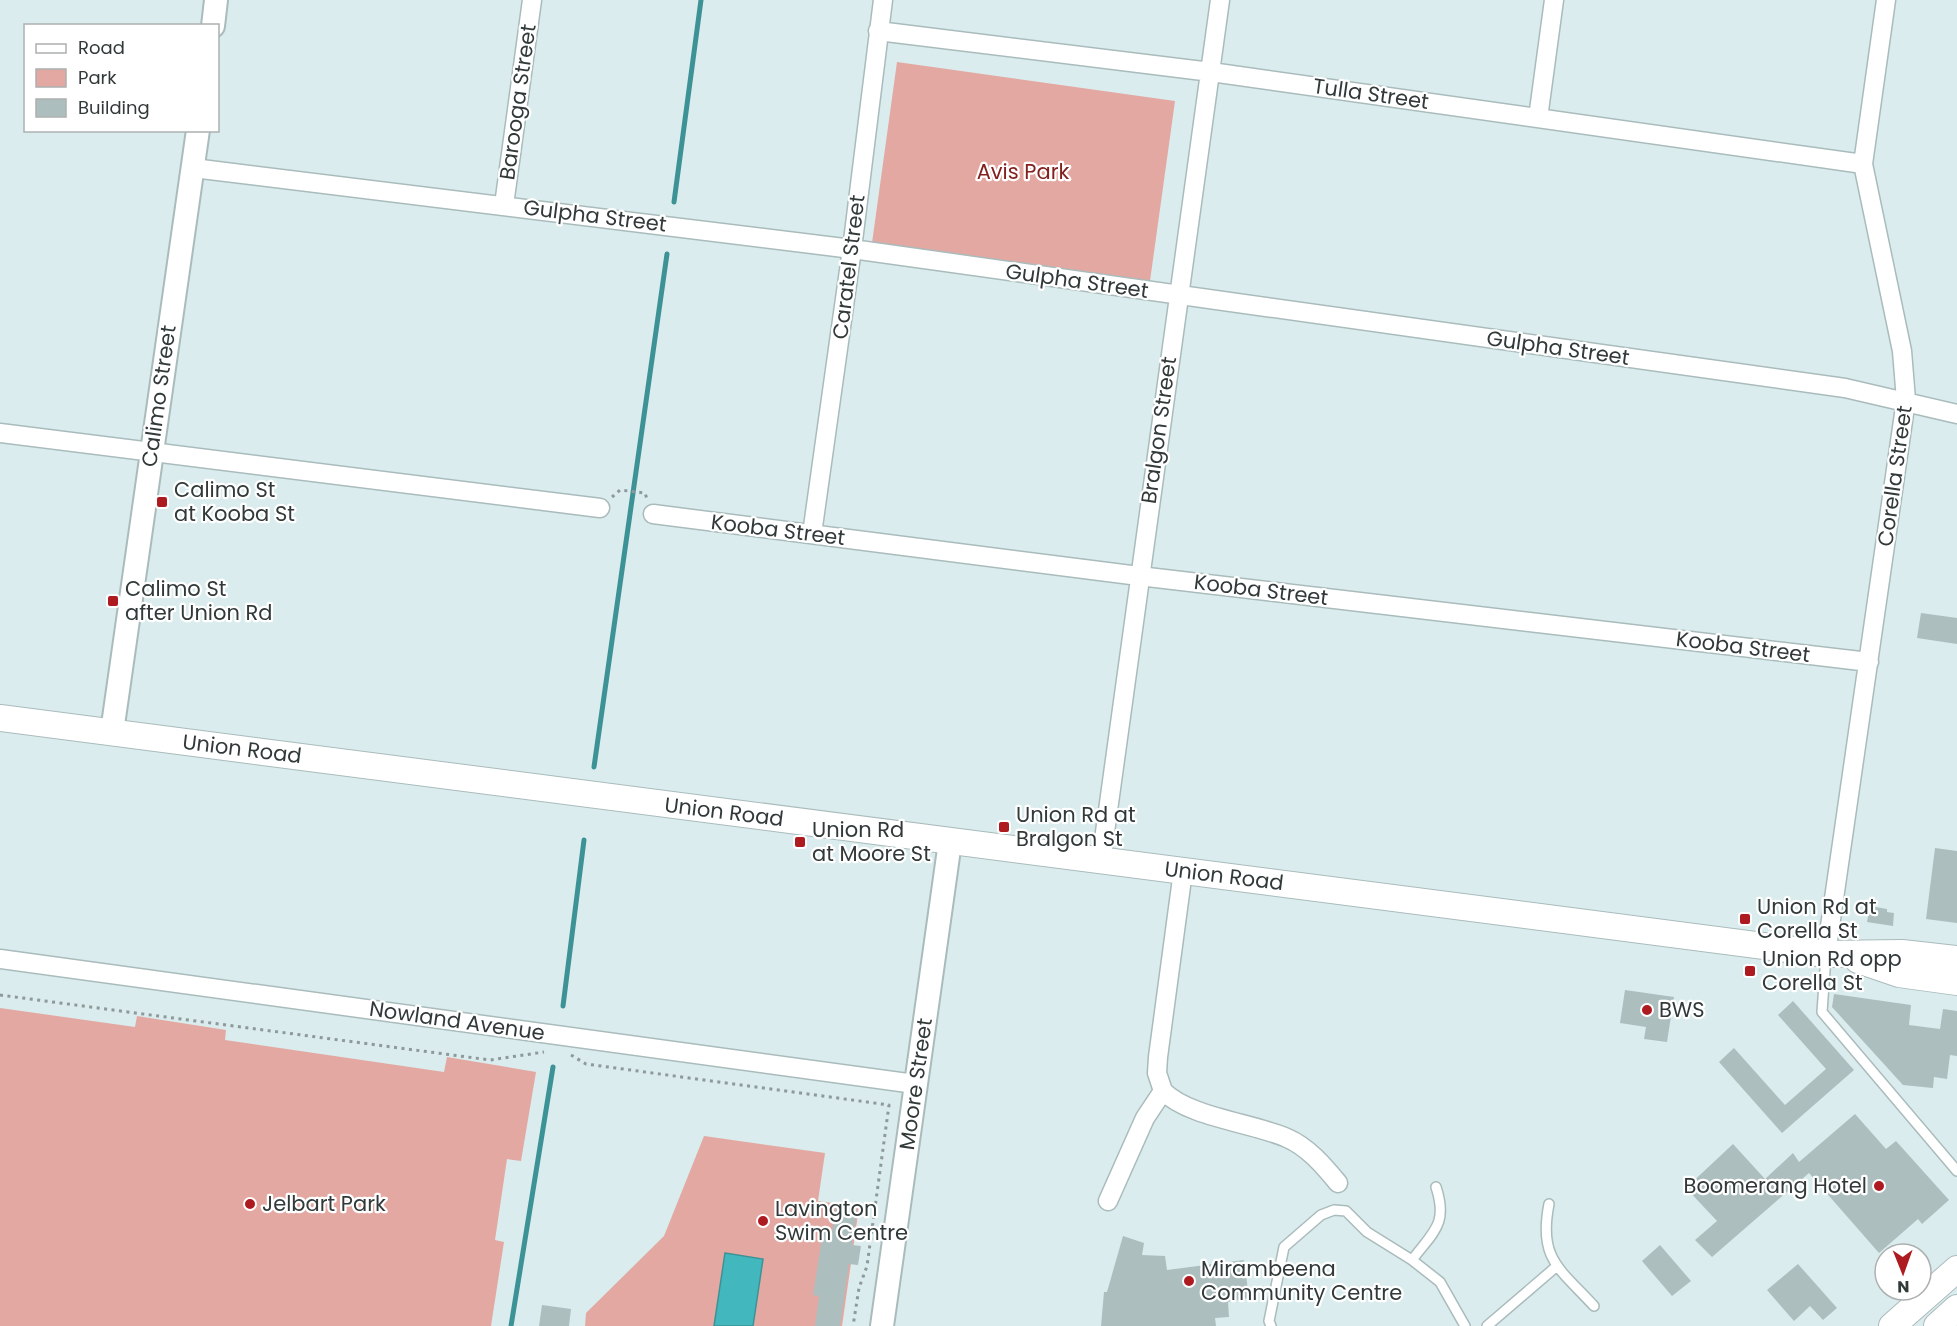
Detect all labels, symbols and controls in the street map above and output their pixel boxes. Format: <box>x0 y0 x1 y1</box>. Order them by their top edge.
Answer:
street label: Barooga Street <box>492 22 543 182</box>
legend <box>24 24 219 132</box>
text: Road <box>78 35 125 60</box>
text: Park <box>78 65 117 90</box>
street label: Tulla Street <box>1311 71 1431 116</box>
text: Building <box>78 95 150 120</box>
park label: Avis Park <box>977 157 1070 186</box>
street label: Gulpha Street <box>522 192 668 239</box>
street label: Caratel Street <box>825 193 872 341</box>
street label: Gulpha Street <box>1004 256 1150 305</box>
street label: Calimo Street <box>134 323 183 469</box>
street label: Gulpha Street <box>1485 323 1631 372</box>
street label: Bralgon Street <box>1134 355 1183 505</box>
street label: Corella Street <box>1870 404 1919 548</box>
place label: Calimo St at Kooba St <box>174 475 295 528</box>
marker: Calimo St at Kooba St <box>155 495 169 509</box>
street label: Kooba Street <box>709 507 847 552</box>
street label: Kooba Street <box>1192 567 1330 612</box>
place label: Calimo St after Union Rd <box>125 574 272 627</box>
marker: Calimo St after Union Rd <box>106 594 120 608</box>
street label: Kooba Street <box>1674 624 1812 669</box>
street label: Union Road <box>181 727 303 770</box>
street label: Union Road <box>663 790 785 833</box>
place label: Union Rd at Bralgon St <box>1016 800 1136 853</box>
place label: Union Rd at Moore St <box>812 815 931 868</box>
marker: Union Rd at Bralgon St <box>997 820 1011 834</box>
marker: Union Rd at Moore St <box>793 835 807 849</box>
street label: Union Road <box>1163 854 1285 897</box>
place label: Union Rd at Corella St <box>1757 892 1877 945</box>
marker: Union Rd at Corella St <box>1738 912 1752 926</box>
place label: Union Rd opp Corella St <box>1762 944 1902 997</box>
marker: Union Rd opp Corella St <box>1743 964 1757 978</box>
street label: Nowland Avenue <box>367 994 547 1047</box>
place label: BWS <box>1659 995 1705 1024</box>
marker: BWS <box>1640 1003 1654 1017</box>
street label: Moore Street <box>892 1016 939 1152</box>
place label: Boomerang Hotel <box>1684 1171 1867 1200</box>
marker: Boomerang Hotel <box>1872 1179 1886 1193</box>
place label: Jelbart Park <box>262 1189 386 1218</box>
place label: Lavington Swim Centre <box>775 1194 908 1247</box>
marker: Jelbart Park <box>243 1197 257 1211</box>
marker: Lavington Swim Centre <box>756 1214 770 1228</box>
north arrow <box>1873 1242 1933 1302</box>
place label: Mirambeena Community Centre <box>1201 1254 1402 1307</box>
marker: Mirambeena Community Centre <box>1182 1274 1196 1288</box>
text: N <box>1897 1275 1909 1298</box>

